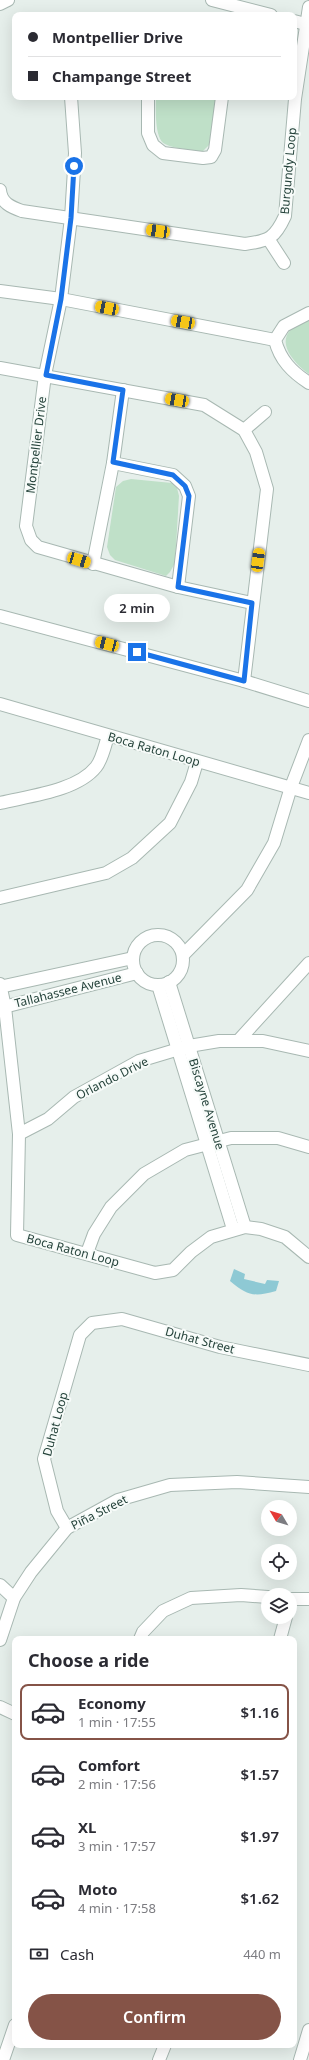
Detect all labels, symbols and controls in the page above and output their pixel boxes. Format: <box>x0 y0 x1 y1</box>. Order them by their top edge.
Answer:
text: Montpellier Drive <box>52 27 183 47</box>
text: Champange Street <box>52 66 191 86</box>
street label: Burgundy Loop <box>276 127 300 215</box>
route start <box>65 157 83 175</box>
car <box>145 223 171 239</box>
car <box>94 300 120 316</box>
car <box>170 314 196 330</box>
car <box>164 392 190 408</box>
street label: Montpellier Drive <box>22 395 50 495</box>
car <box>250 547 266 573</box>
car <box>66 551 92 569</box>
callout: 2 min <box>104 594 170 622</box>
text: 2 min <box>119 599 155 617</box>
car <box>94 635 120 653</box>
route end <box>128 643 146 661</box>
street label: Boca Raton Loop <box>106 728 202 770</box>
street label: Tallahassee Avenue <box>13 968 124 1012</box>
street label: Orlando Drive <box>73 1052 151 1104</box>
street label: Biscayne Avenue <box>185 1056 229 1152</box>
street label: Boca Raton Loop <box>25 1229 121 1271</box>
street label: Duhat Street <box>163 1323 237 1358</box>
street label: Duhat Loop <box>38 1390 72 1458</box>
street label: Piña Street <box>68 1490 131 1533</box>
north arrow <box>261 1500 297 1536</box>
map controls <box>261 1500 297 1624</box>
button: locate <box>261 1544 297 1580</box>
button: layers <box>261 1588 297 1624</box>
text: Choose a ride <box>28 1648 149 1672</box>
text: Economy <box>78 1693 146 1713</box>
icon: car <box>30 1694 66 1730</box>
text: $1.16 <box>241 1702 279 1722</box>
text: 1 min · 17:55 <box>78 1713 156 1731</box>
text: Comfort <box>78 1755 140 1775</box>
icon: car <box>30 1756 66 1792</box>
text: $1.57 <box>241 1764 279 1784</box>
text: 2 min · 17:56 <box>78 1775 156 1793</box>
text: XL <box>78 1817 96 1837</box>
icon: car <box>30 1818 66 1854</box>
text: $1.97 <box>241 1826 279 1846</box>
text: 3 min · 17:57 <box>78 1837 156 1855</box>
text: Moto <box>78 1879 117 1899</box>
icon: car <box>30 1880 66 1916</box>
text: $1.62 <box>241 1888 279 1908</box>
text: 4 min · 17:58 <box>78 1899 156 1917</box>
icon: cash <box>28 1943 50 1965</box>
text: Cash <box>60 1944 94 1964</box>
text: 440 m <box>243 1945 281 1963</box>
button: Confirm <box>28 1994 281 2040</box>

